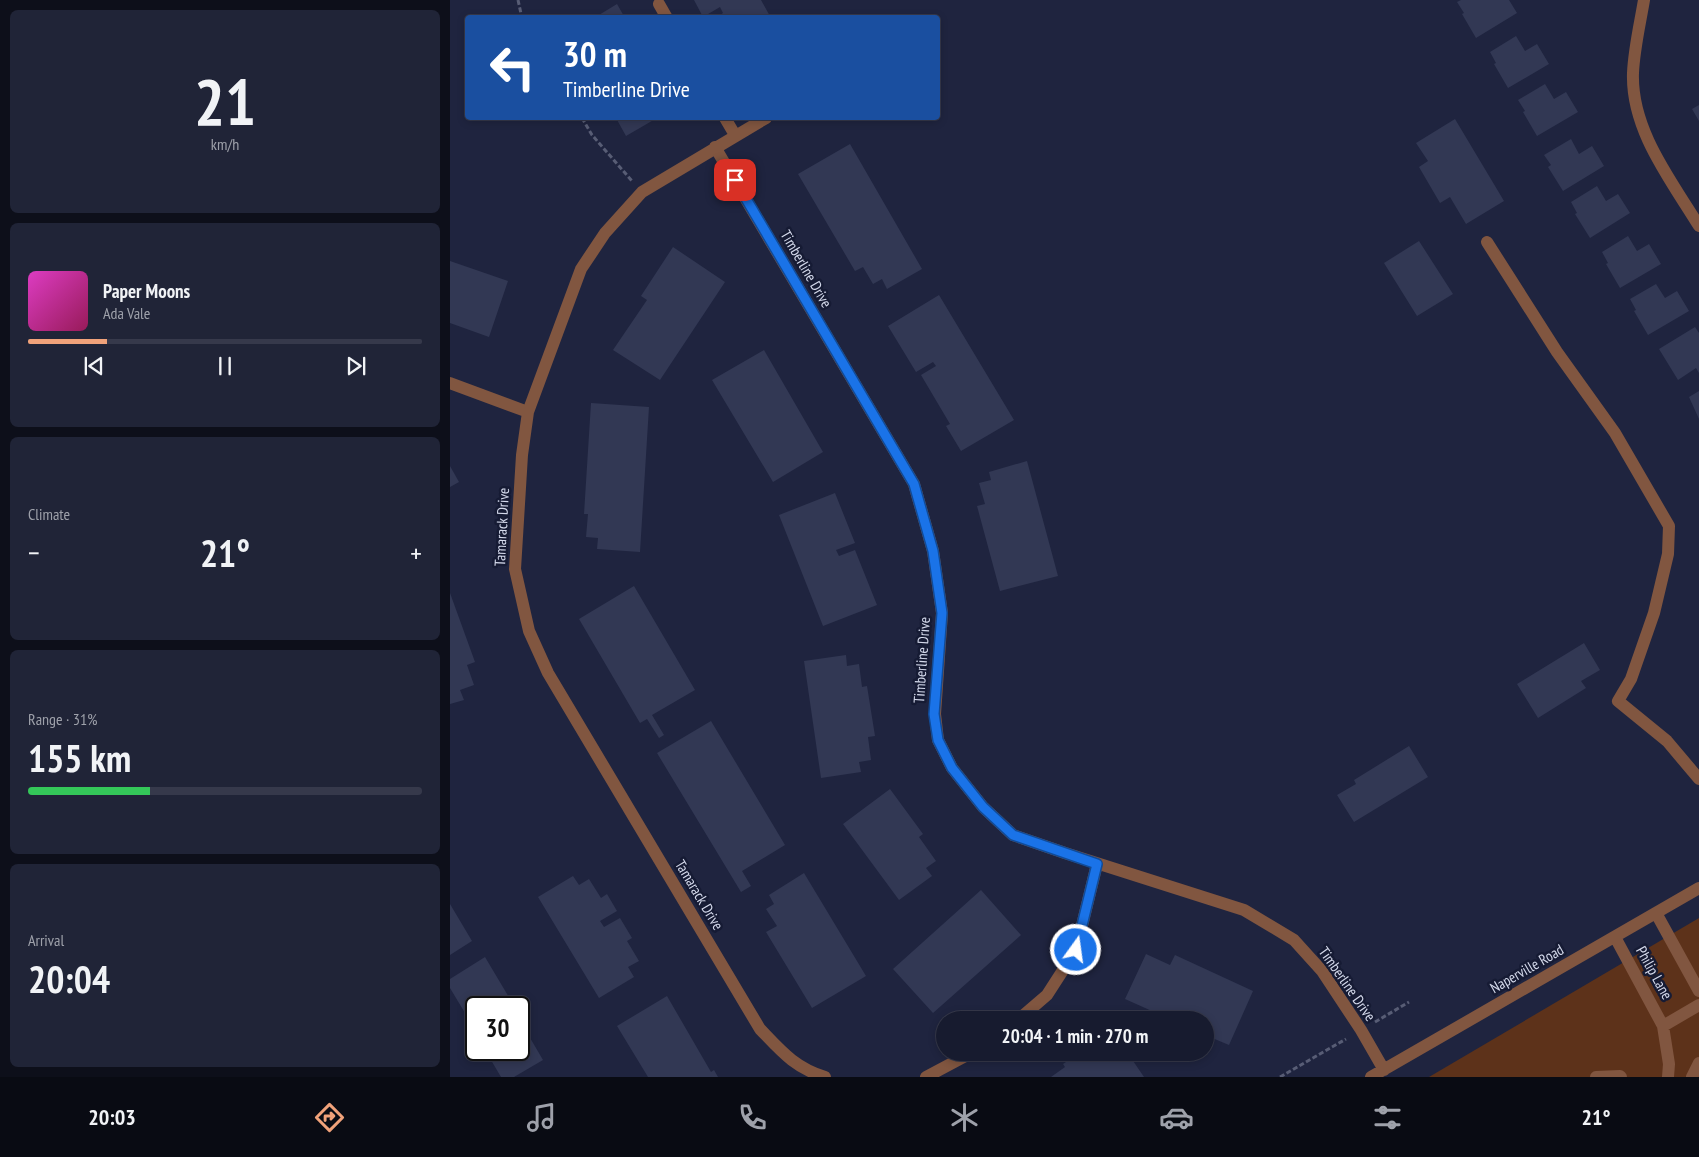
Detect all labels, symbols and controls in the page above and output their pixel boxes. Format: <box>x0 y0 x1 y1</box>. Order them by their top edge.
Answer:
text: 30 m <box>563 31 627 77</box>
icon: left <box>480 35 545 100</box>
text: 21 <box>194 59 256 143</box>
text: Timberline Drive <box>563 75 690 103</box>
text: km/h <box>211 134 239 154</box>
pin <box>714 159 756 201</box>
icon: arrive <box>721 166 749 194</box>
street label: Timberline Drive <box>777 227 836 311</box>
text: Paper Moons <box>103 279 190 303</box>
text: Ada Vale <box>103 303 150 323</box>
icon: previous <box>80 352 108 380</box>
icon: pause <box>211 352 239 380</box>
icon: next <box>342 352 370 380</box>
street label: Tamarack Drive <box>490 487 513 567</box>
text: Climate <box>28 504 70 524</box>
text: 21° <box>200 528 250 577</box>
text: − <box>28 534 40 571</box>
text: + <box>410 534 422 571</box>
street label: Timberline Drive <box>909 616 934 704</box>
text: Range · 31% <box>28 709 97 729</box>
text: 155 km <box>28 733 131 782</box>
street label: Tamarack Drive <box>671 856 728 933</box>
position arrow <box>1049 923 1101 975</box>
text: Arrival <box>28 930 64 950</box>
street label: Naperville Road <box>1487 940 1567 997</box>
street label: Timberline Drive <box>1315 943 1380 1025</box>
street label: Philip Lane <box>1632 943 1677 1003</box>
text: 20:04 <box>28 954 110 1003</box>
speed limit sign: 30 <box>465 996 530 1061</box>
text: 20:04 · 1 min · 270 m <box>1002 1024 1148 1048</box>
icon: directions <box>312 1100 347 1135</box>
icon: music <box>524 1100 559 1135</box>
icon: phone <box>735 1100 770 1135</box>
icon: climate <box>947 1100 982 1135</box>
icon: car <box>1159 1100 1194 1135</box>
icon: filters <box>1370 1100 1405 1135</box>
text: 20:03 <box>88 1103 136 1131</box>
text: 21° <box>1582 1103 1611 1131</box>

